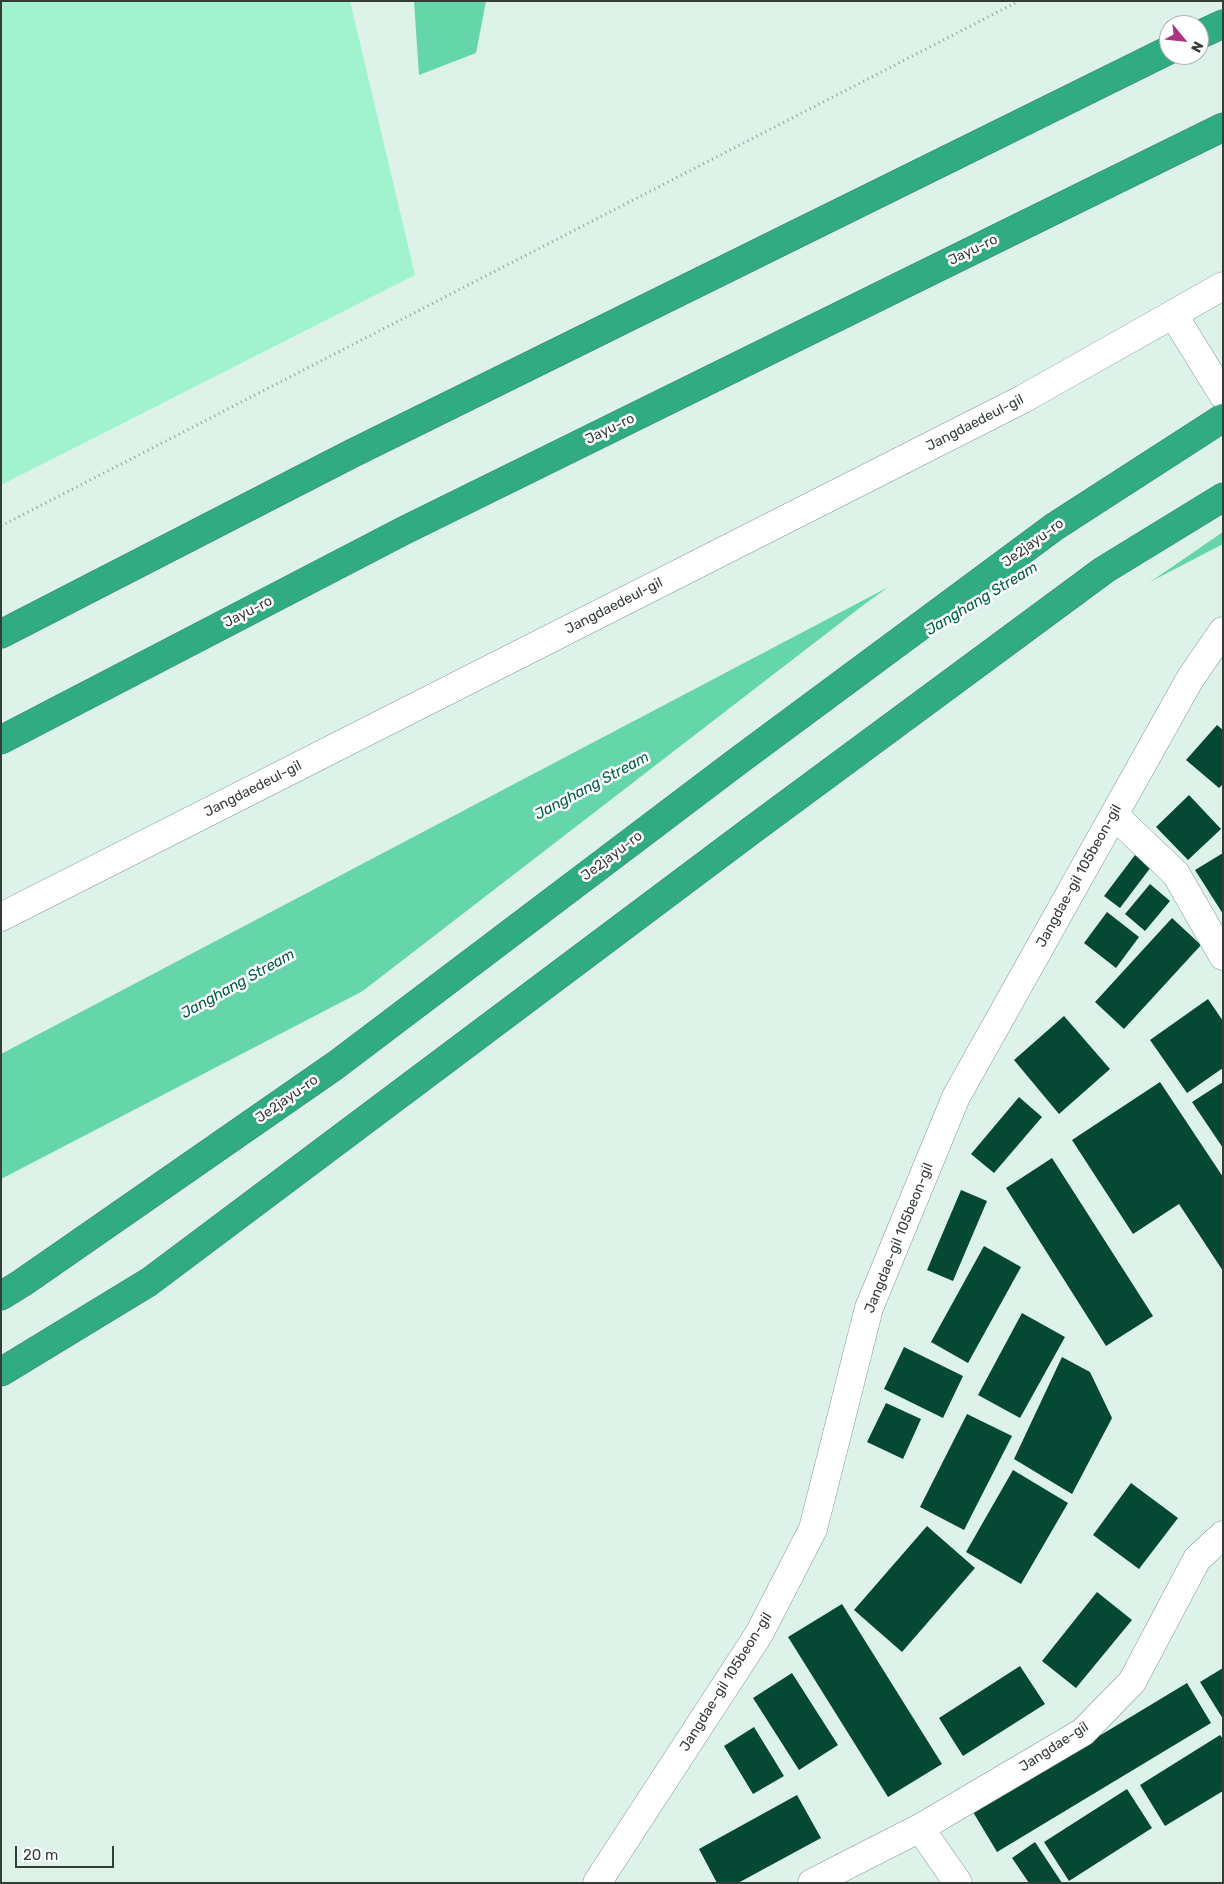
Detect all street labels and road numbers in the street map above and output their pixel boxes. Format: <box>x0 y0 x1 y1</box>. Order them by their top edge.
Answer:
street label: Jayu-ro <box>946 231 1000 269</box>
street label: Jangdaedeul-gil <box>923 391 1027 455</box>
street label: Jayu-ro <box>583 410 637 448</box>
street label: Je2jayu-ro <box>999 515 1067 571</box>
street label: Jangdaedeul-gil <box>562 574 666 638</box>
street label: Jayu-ro <box>221 593 275 631</box>
street label: Jangdaedeul-gil <box>201 757 305 821</box>
street label: Jangdae-gil 105beon-gil <box>1033 802 1125 950</box>
street label: Je2jayu-ro <box>578 828 646 884</box>
street label: Je2jayu-ro <box>253 1071 321 1127</box>
street label: Jangdae-gil 105beon-gil <box>861 1160 937 1316</box>
street label: Jangdae-gil 105beon-gil <box>676 1610 776 1754</box>
street label: Jangdae-gil <box>1016 1718 1092 1776</box>

